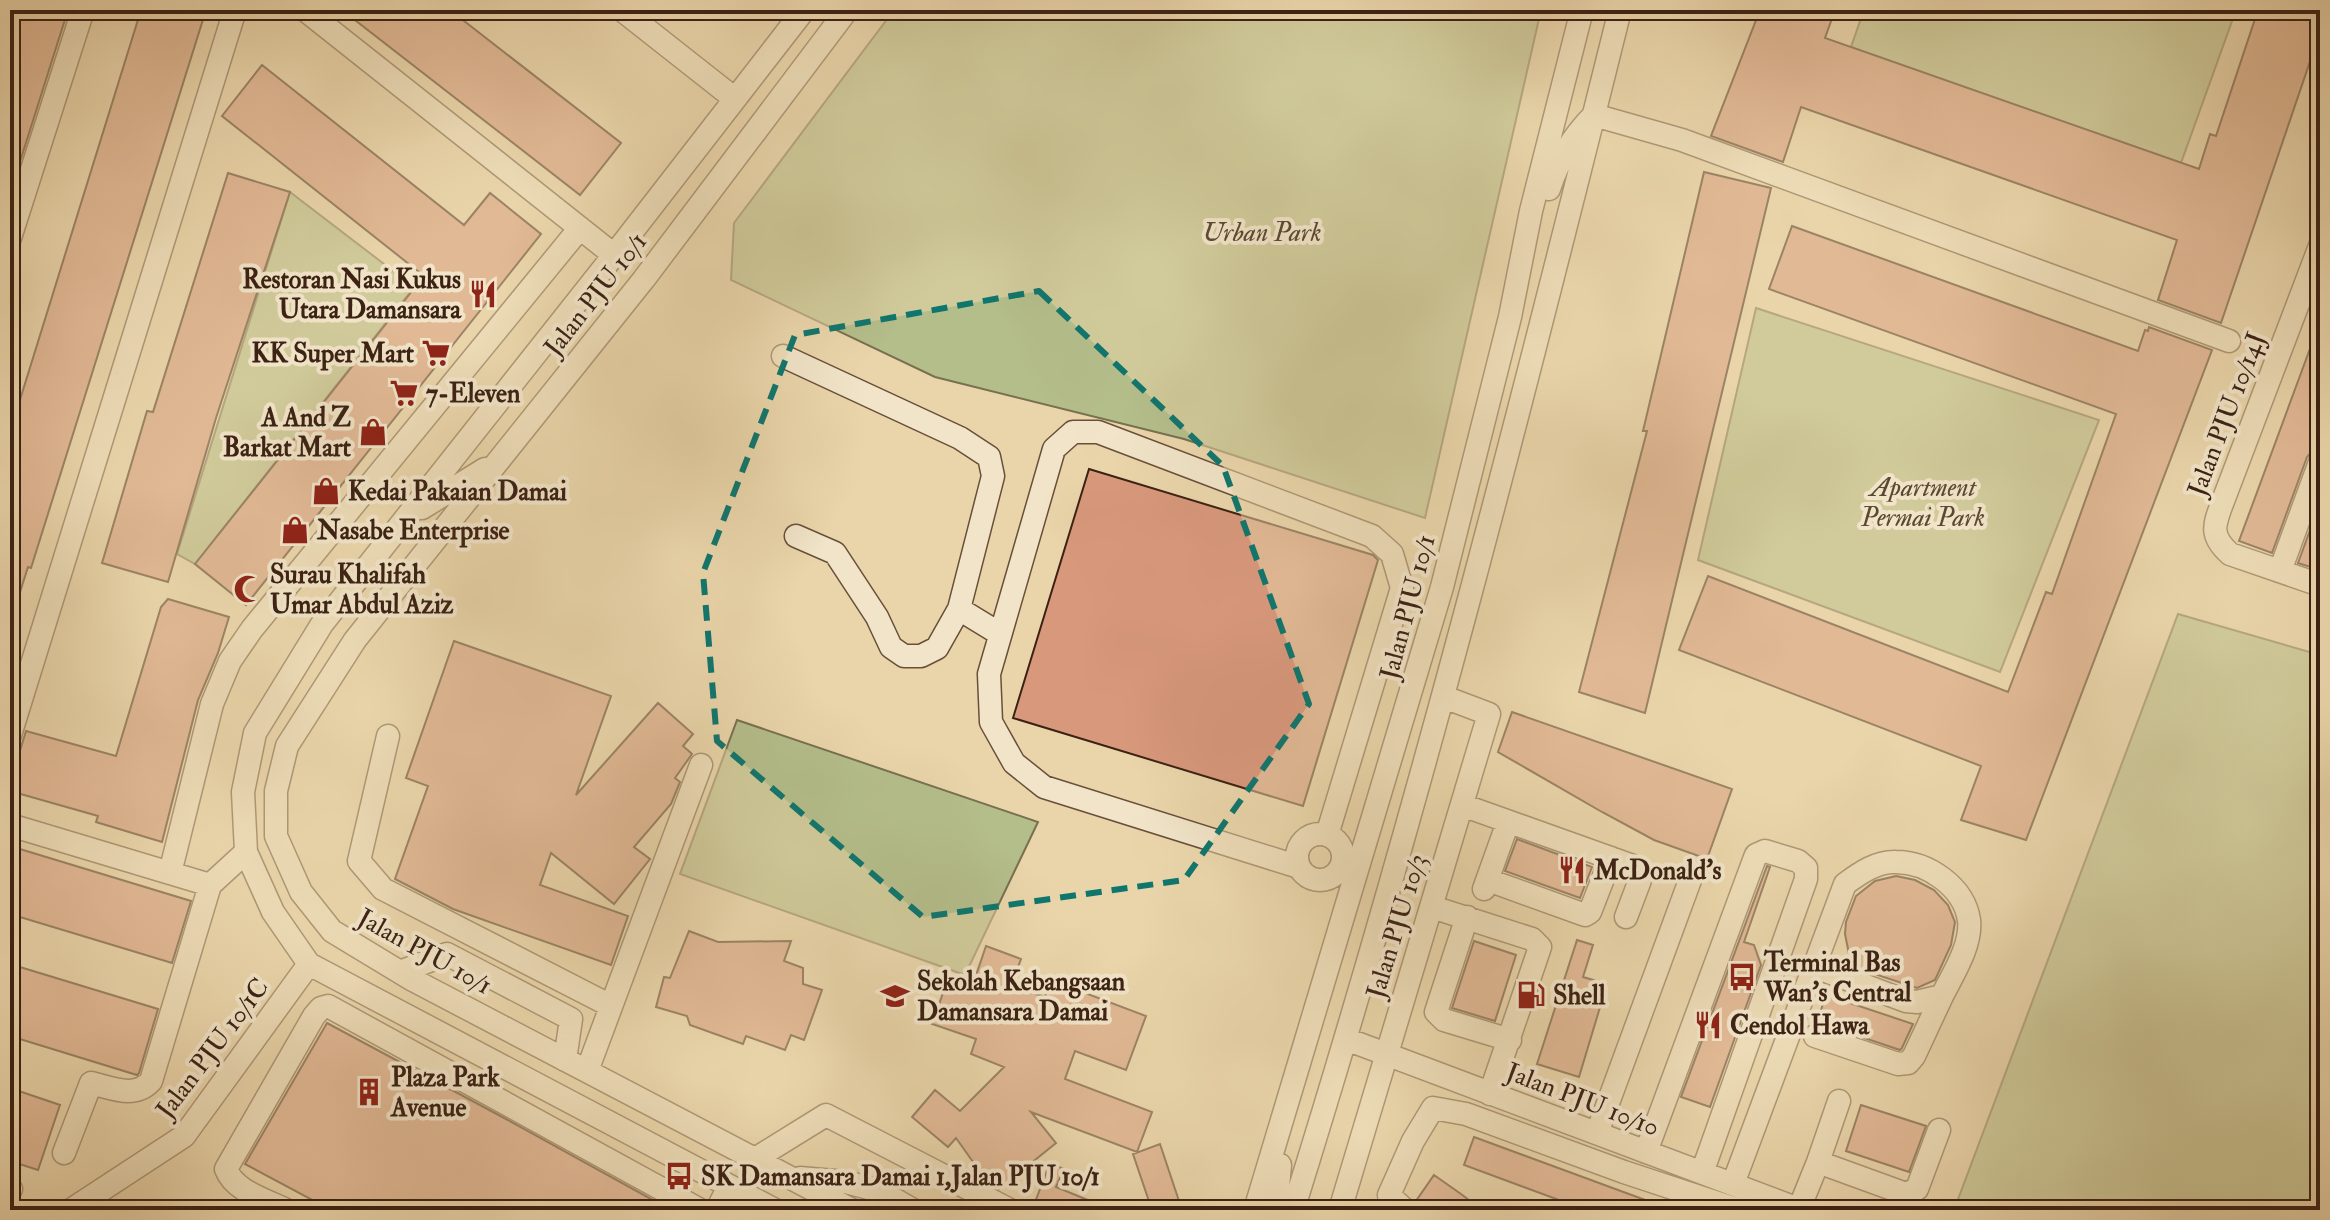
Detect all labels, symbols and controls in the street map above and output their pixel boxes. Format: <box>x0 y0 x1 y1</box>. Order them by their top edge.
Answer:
park label: Urban Park <box>1202 217 1322 249</box>
street label: Jalan PJU 10/1 <box>537 226 654 364</box>
place label: Restoran Nasi Kukus Utara Damansara <box>242 264 462 326</box>
restaurant icon: Restoran Nasi Kukus Utara Damansara <box>468 279 498 309</box>
street label: Jalan PJU 10/14J <box>2181 328 2273 502</box>
place label: KK Super Mart <box>251 338 415 371</box>
supermarket icon: KK Super Mart <box>421 338 451 368</box>
supermarket icon: 7-Eleven <box>389 378 419 408</box>
place label: 7-Eleven <box>426 378 521 410</box>
place label: A And Z Barkat Mart <box>223 402 352 464</box>
shop icon: A And Z Barkat Mart <box>358 417 388 447</box>
park label: Apartment Permai Park <box>1860 472 1985 534</box>
shop icon: Kedai Pakaian Damai <box>311 476 341 506</box>
place label: Kedai Pakaian Damai <box>348 476 567 508</box>
shop icon: Nasabe Enterprise <box>280 515 310 545</box>
place label: Nasabe Enterprise <box>316 515 510 548</box>
street label: Jalan PJU 10/1 <box>1373 531 1443 684</box>
place label: Surau Khalifah Umar Abdul Aziz <box>270 559 454 621</box>
mosque icon: Surau Khalifah Umar Abdul Aziz <box>233 574 263 604</box>
street label: Jalan PJU 10/3 <box>1360 850 1434 1003</box>
restaurant icon: McDonald's <box>1557 855 1587 885</box>
place label: McDonald's <box>1593 855 1721 887</box>
street label: Jalan PJU 10/1 <box>351 901 497 1002</box>
place label: Terminal Bas Wan's Central <box>1763 947 1912 1009</box>
bus stop icon: Terminal Bas Wan's Central <box>1727 962 1757 992</box>
place label: Sekolah Kebangsaan Damansara Damai <box>917 966 1126 1028</box>
street label: Jalan PJU 10/1C <box>149 972 276 1126</box>
fuel station icon: Shell <box>1516 980 1546 1010</box>
place label: Shell <box>1553 980 1606 1012</box>
school or university icon: Sekolah Kebangsaan Damansara Damai <box>880 981 910 1011</box>
restaurant icon: Cendol Hawa <box>1693 1010 1723 1040</box>
place label: Cendol Hawa <box>1730 1010 1870 1042</box>
street label: Jalan PJU 10/10 <box>1501 1056 1664 1144</box>
place label: Plaza Park Avenue <box>390 1062 500 1124</box>
building icon: Plaza Park Avenue <box>354 1077 384 1107</box>
bus stop icon: SK Damansara Damai 1,Jalan PJU 10/1 <box>664 1161 694 1191</box>
place label: SK Damansara Damai 1,Jalan PJU 10/1 <box>701 1161 1100 1193</box>

